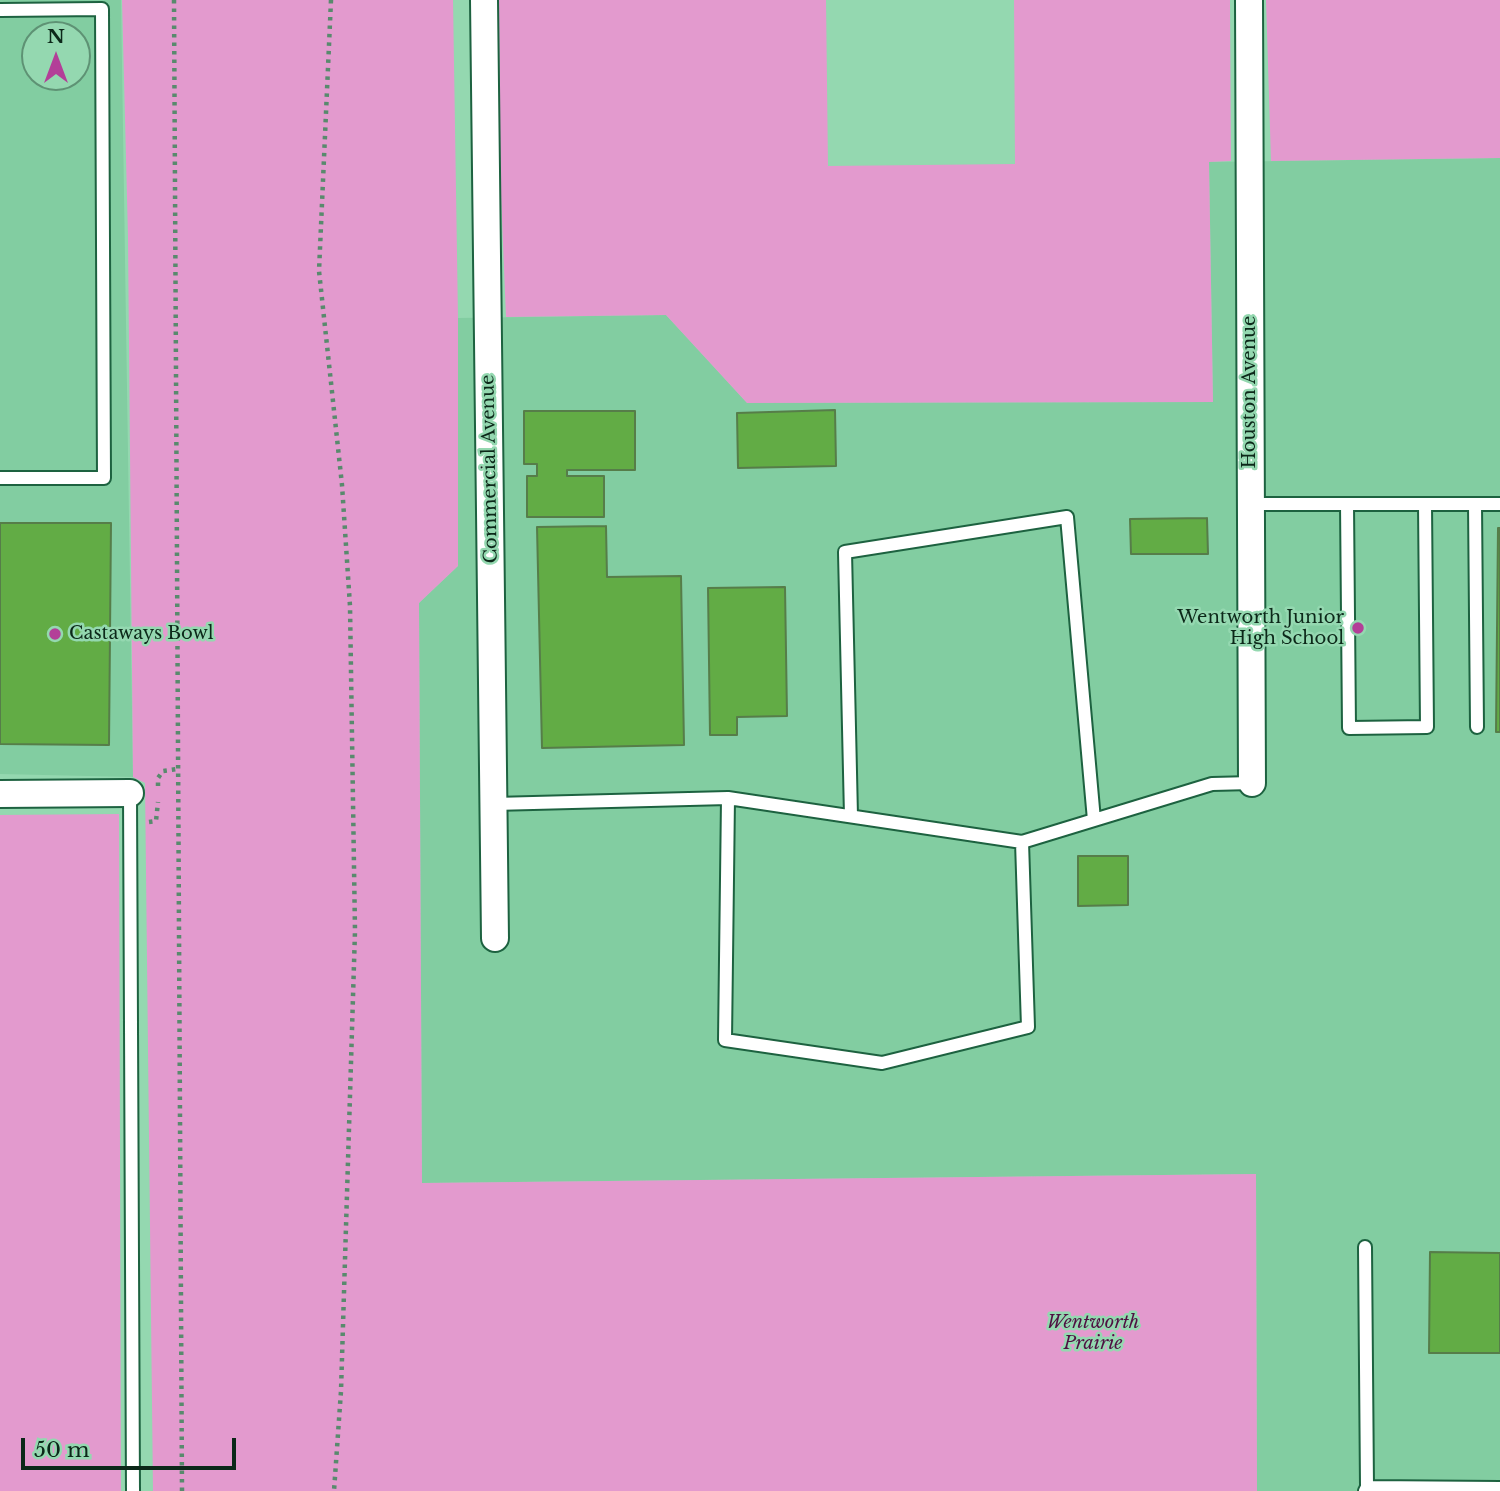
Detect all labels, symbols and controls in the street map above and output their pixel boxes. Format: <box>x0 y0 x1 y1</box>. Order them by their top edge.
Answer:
north arrow <box>21 21 91 91</box>
text: N <box>47 25 65 48</box>
street label: Houston Avenue <box>1239 316 1261 468</box>
street label: Commercial Avenue <box>478 374 502 564</box>
place label: Wentworth Junior High School <box>1177 607 1344 650</box>
marker: Wentworth Junior High School <box>1350 620 1366 636</box>
place label: Castaways Bowl <box>69 623 214 645</box>
marker: Castaways Bowl <box>47 626 63 642</box>
park label: Wentworth Prairie <box>1047 1312 1139 1354</box>
scale bar <box>24 1424 240 1468</box>
text: 50 m <box>34 1437 89 1463</box>

